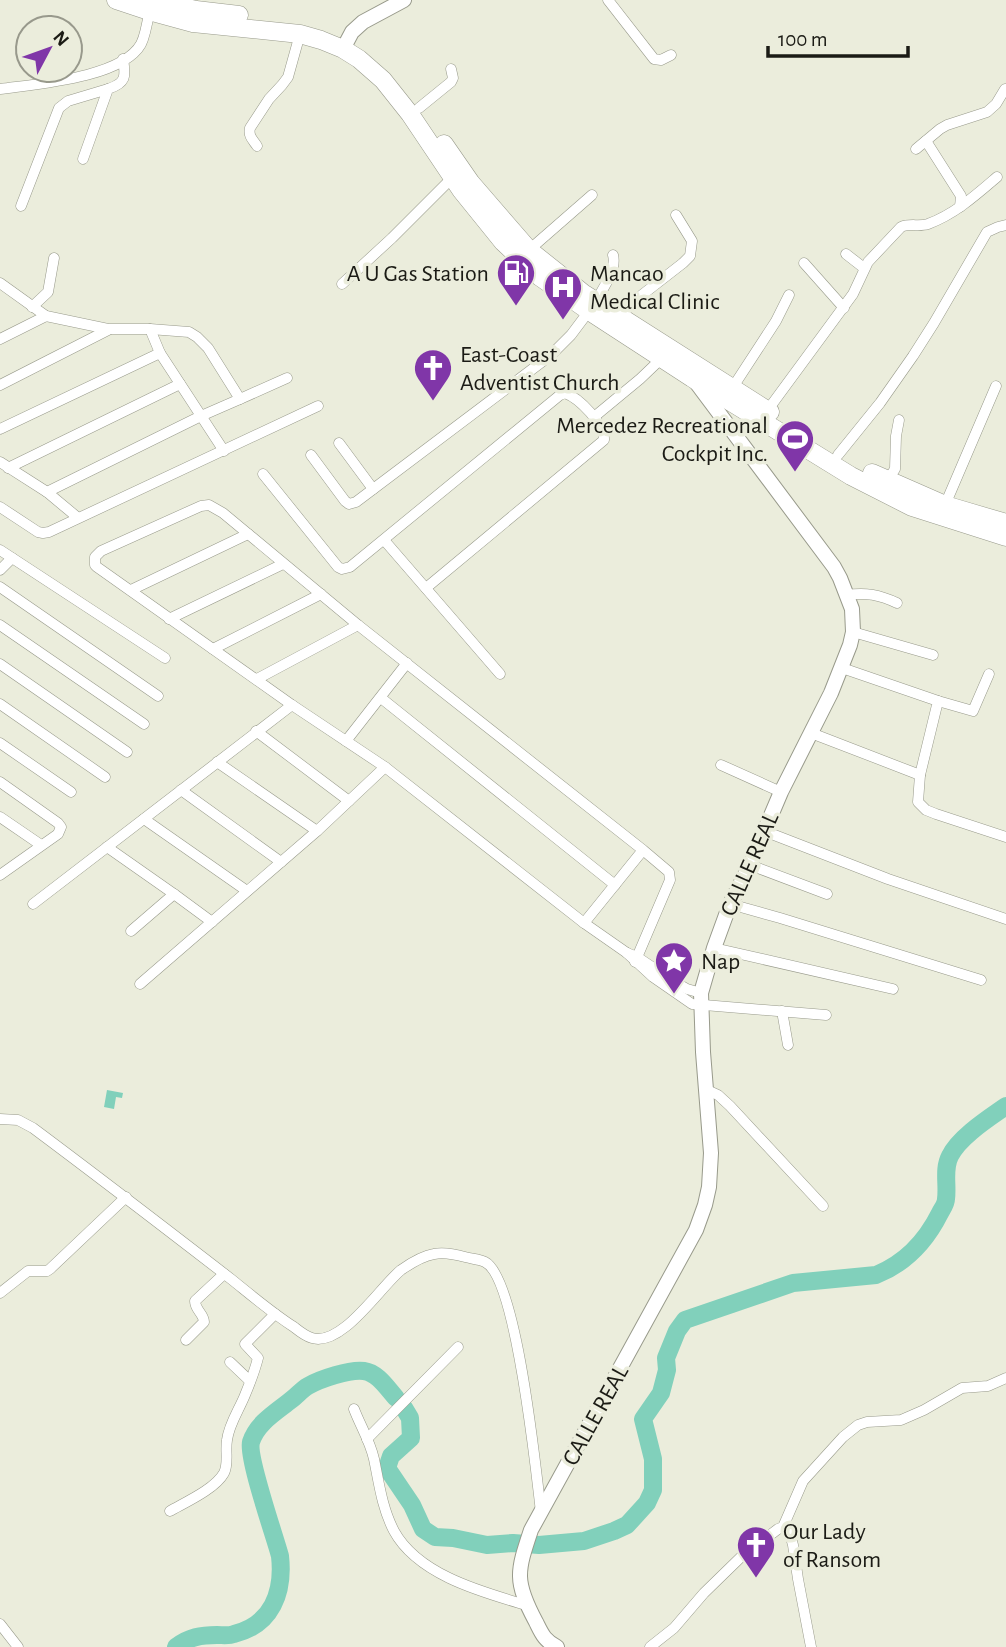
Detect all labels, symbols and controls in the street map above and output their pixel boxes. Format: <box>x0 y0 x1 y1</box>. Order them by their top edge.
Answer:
north arrow <box>14 14 84 84</box>
scale bar <box>768 14 908 58</box>
text: N <box>49 28 72 50</box>
text: 100 m <box>778 29 828 50</box>
fuel station icon: A U Gas Station <box>495 252 537 307</box>
place label: A U Gas Station <box>347 262 489 286</box>
place label: Mancao Medical Clinic <box>590 262 719 314</box>
hospital icon: Mancao Medical Clinic <box>542 266 584 321</box>
place label: East-Coast Adventist Church <box>460 343 619 395</box>
church icon: East-Coast Adventist Church <box>412 347 454 402</box>
place label: Mercedez Recreational Cockpit Inc. <box>556 414 768 466</box>
sports icon: Mercedez Recreational Cockpit Inc. <box>774 418 816 473</box>
street label: CALLE REAL <box>716 809 783 920</box>
place icon: Nap <box>653 940 695 995</box>
place label: Nap <box>701 950 740 974</box>
street label: CALLE REAL <box>559 1361 633 1470</box>
place label: Our Lady of Ransom <box>783 1520 881 1572</box>
church icon: Our Lady of Ransom <box>735 1524 777 1579</box>

